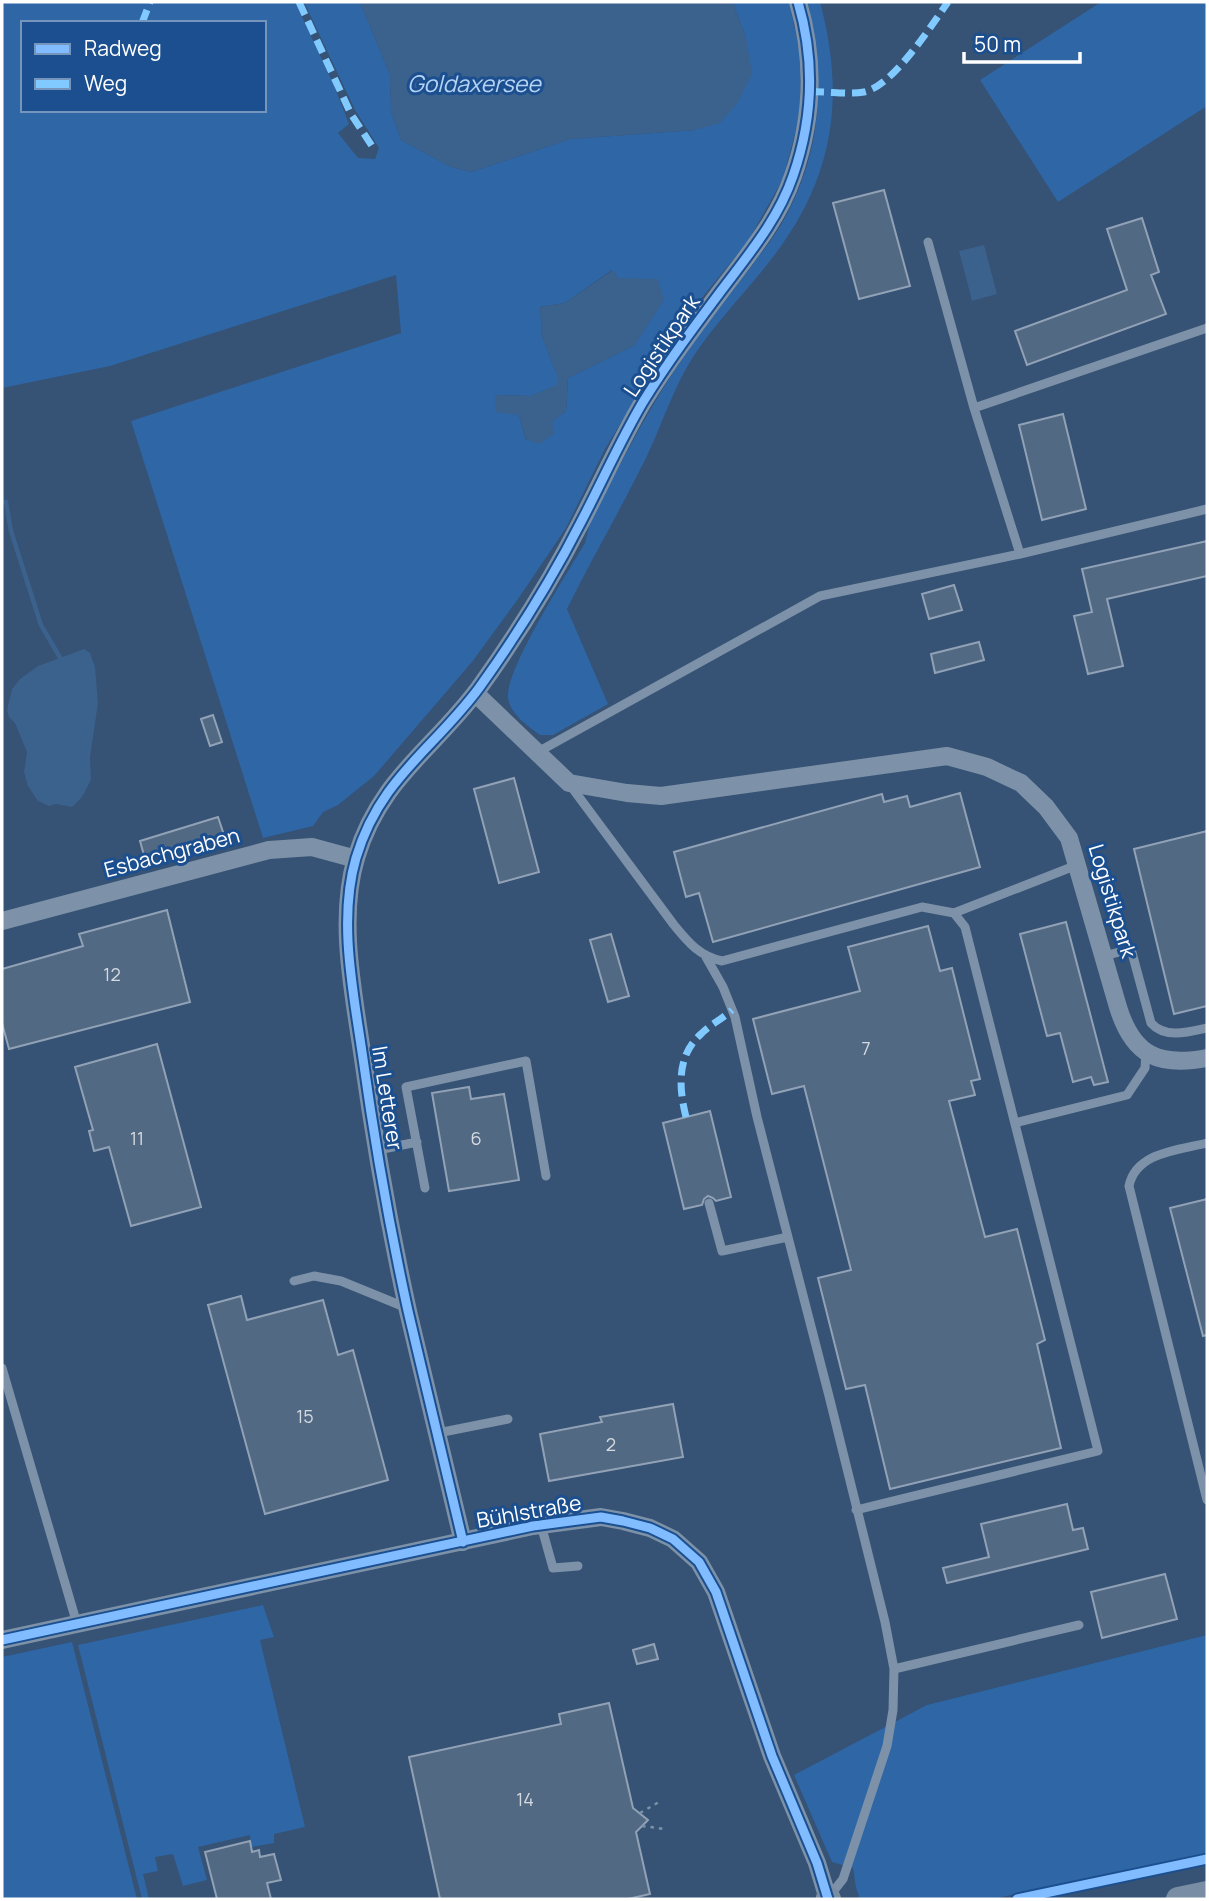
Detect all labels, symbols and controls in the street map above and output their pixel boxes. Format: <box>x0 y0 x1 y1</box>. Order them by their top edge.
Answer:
legend <box>21 21 266 112</box>
scale bar <box>964 21 1080 65</box>
text: 50 m <box>974 30 1021 58</box>
text: Radweg <box>84 34 162 62</box>
water label: Goldaxersee <box>407 67 542 99</box>
text: Weg <box>84 69 127 97</box>
street label: Logistikpark <box>617 289 706 402</box>
street label: Esbachgraben <box>101 820 243 884</box>
street label: Logistikpark <box>1082 841 1144 961</box>
house number: 12 <box>103 962 121 986</box>
house number: 7 <box>861 1036 871 1060</box>
street label: Im Letterer <box>366 1044 410 1152</box>
house number: 11 <box>130 1126 144 1150</box>
house number: 6 <box>470 1126 482 1150</box>
house number: 15 <box>296 1404 314 1428</box>
house number: 2 <box>606 1432 616 1456</box>
street label: Bühlstraße <box>474 1488 583 1534</box>
house number: 14 <box>516 1787 534 1811</box>

